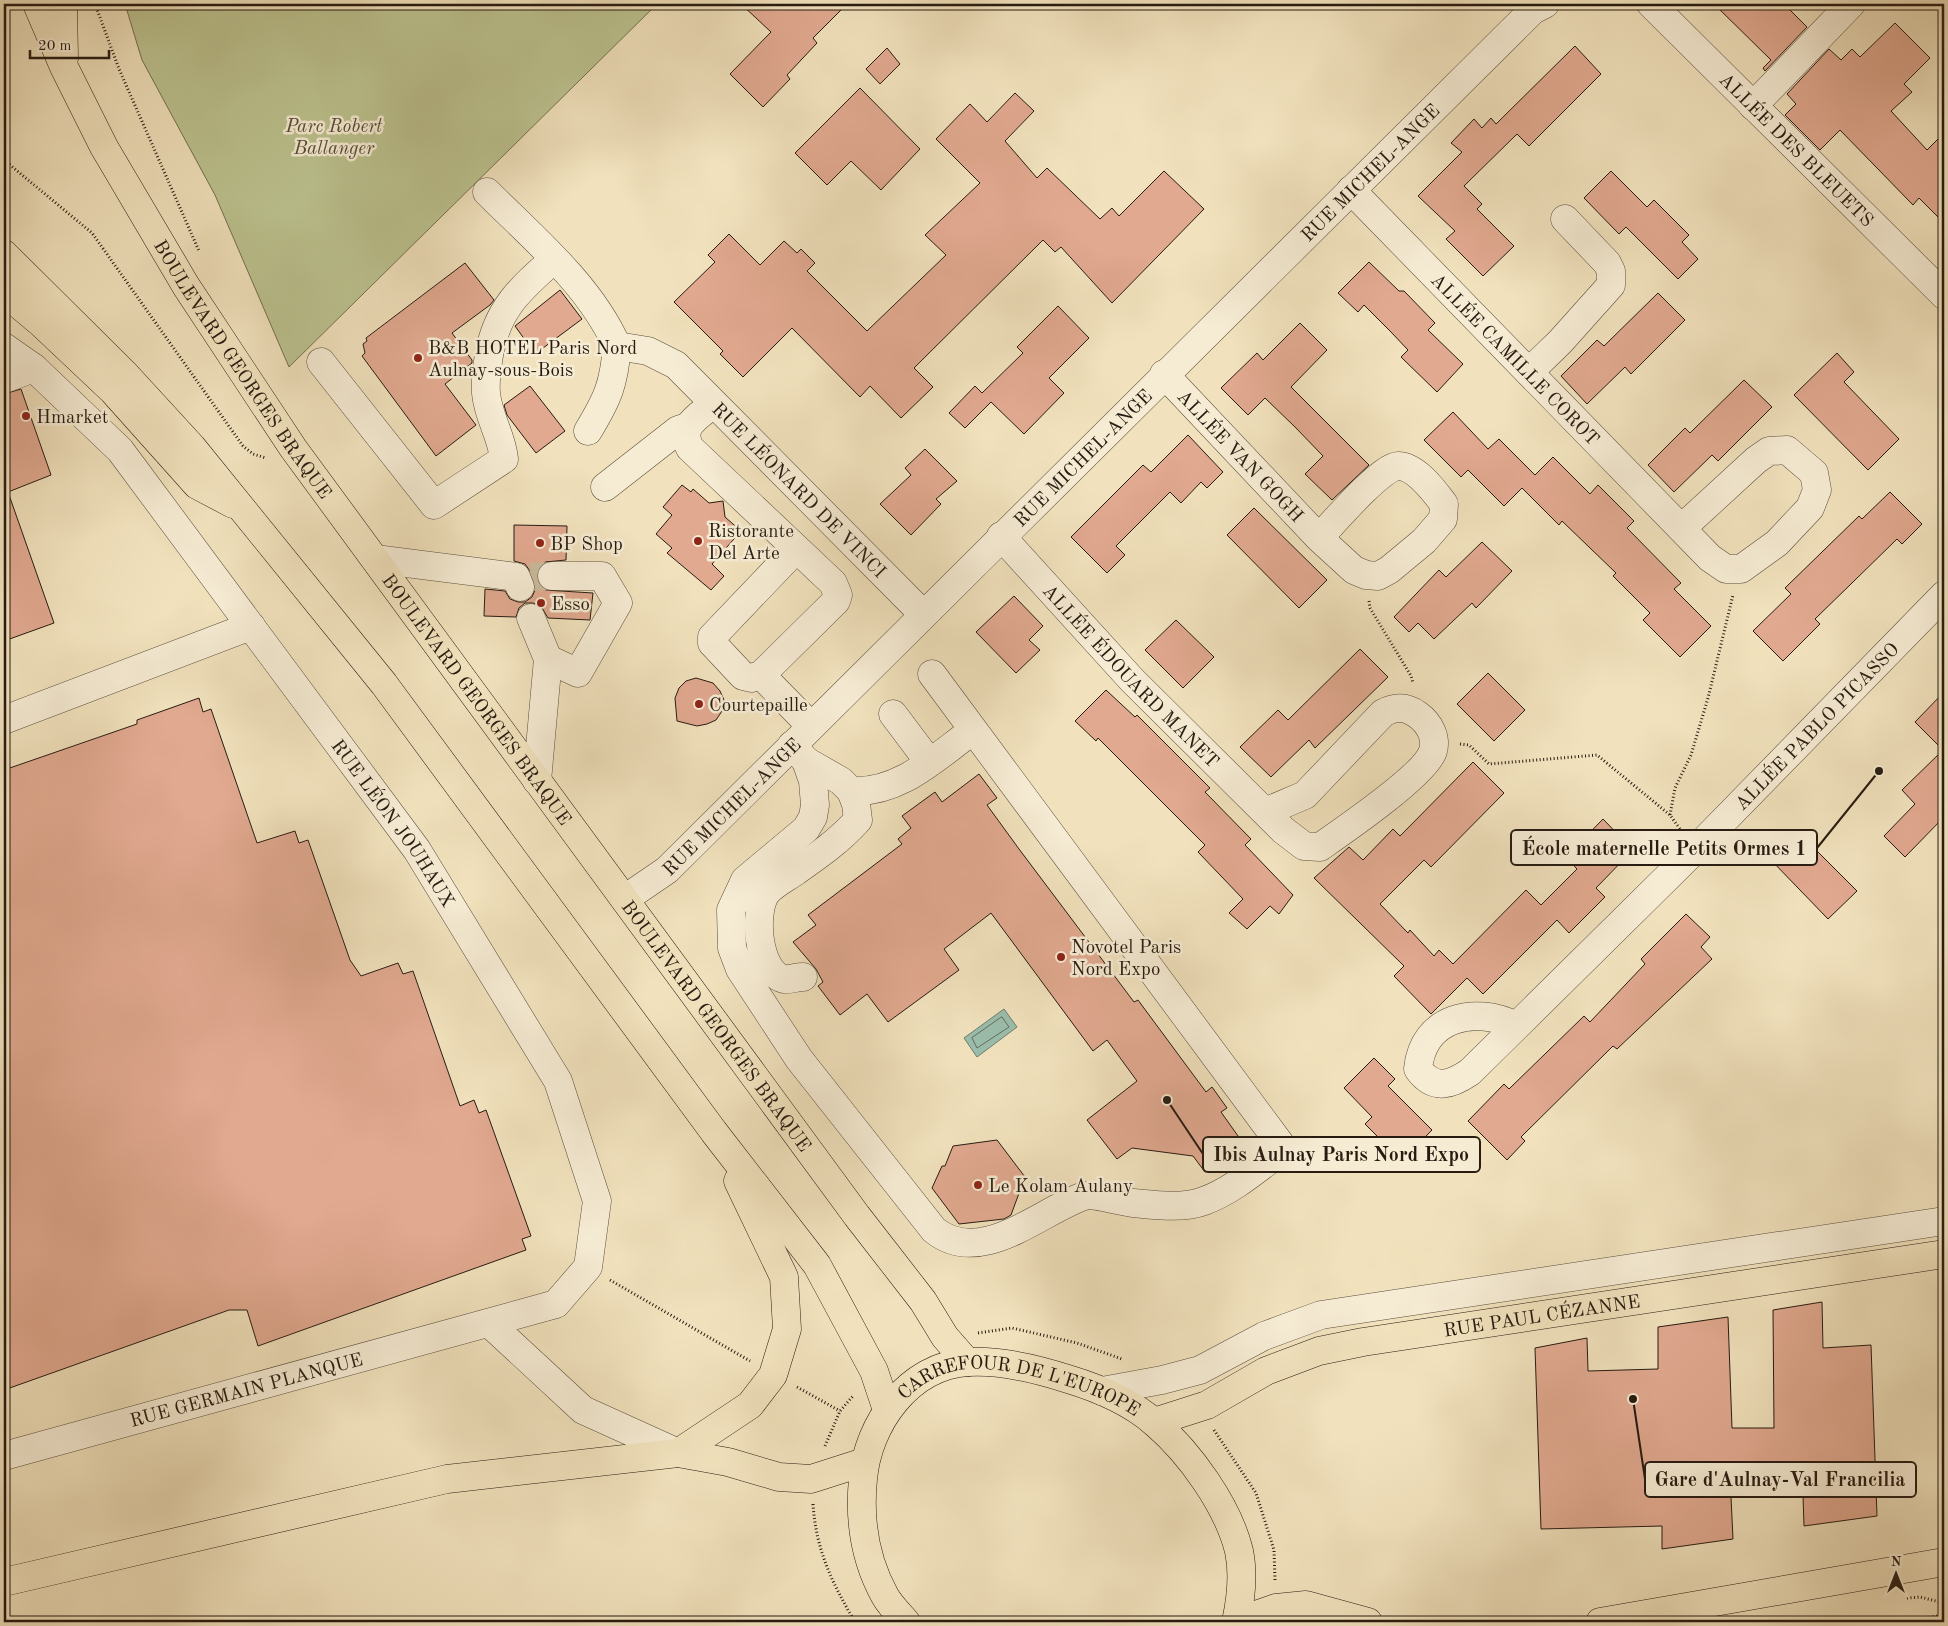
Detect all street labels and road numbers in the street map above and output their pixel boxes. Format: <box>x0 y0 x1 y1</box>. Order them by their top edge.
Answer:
street label: ALLÉE DES BLEUETS <box>1715 71 1876 231</box>
street label: RUE MICHEL-ANGE <box>1299 102 1444 246</box>
street label: BOULEVARD GEORGES BRAQUE <box>149 237 334 503</box>
street label: ALLÉE CAMILLE COROT <box>1426 271 1602 450</box>
street label: RUE MICHEL-ANGE <box>1011 387 1157 532</box>
street label: ALLÉE VAN GOGH <box>1173 387 1306 527</box>
street label: RUE LÉONARD DE VINCI <box>707 400 888 583</box>
street label: BOULEVARD GEORGES BRAQUE <box>377 572 574 830</box>
street label: ALLÉE ÉDOUARD MANET <box>1038 582 1221 772</box>
street label: ALLÉE PABLO PICASSO <box>1732 640 1904 815</box>
street label: RUE MICHEL-ANGE <box>660 736 806 880</box>
street label: RUE LÉON JOUHAUX <box>326 737 457 911</box>
street label: BOULEVARD GEORGES BRAQUE <box>617 898 813 1156</box>
street label: RUE PAUL CÉZANNE <box>1442 1293 1642 1342</box>
street label: RUE GERMAIN PLANQUE <box>128 1351 365 1432</box>
street label: CARREFOUR DE L'EUROPE <box>891 1392 1149 1428</box>

